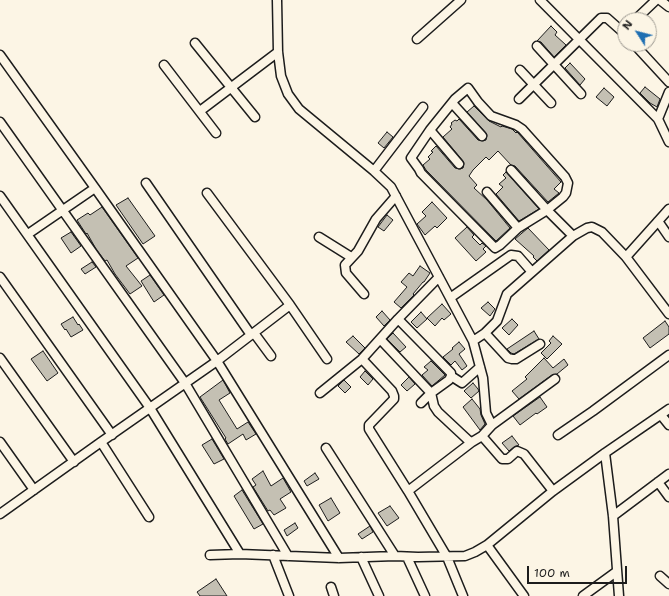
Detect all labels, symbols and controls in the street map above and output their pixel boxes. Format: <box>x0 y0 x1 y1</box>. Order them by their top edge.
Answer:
north arrow <box>617 12 657 52</box>
text: N <box>619 17 636 33</box>
scale bar <box>529 558 629 584</box>
text: 100 m <box>534 565 570 581</box>

